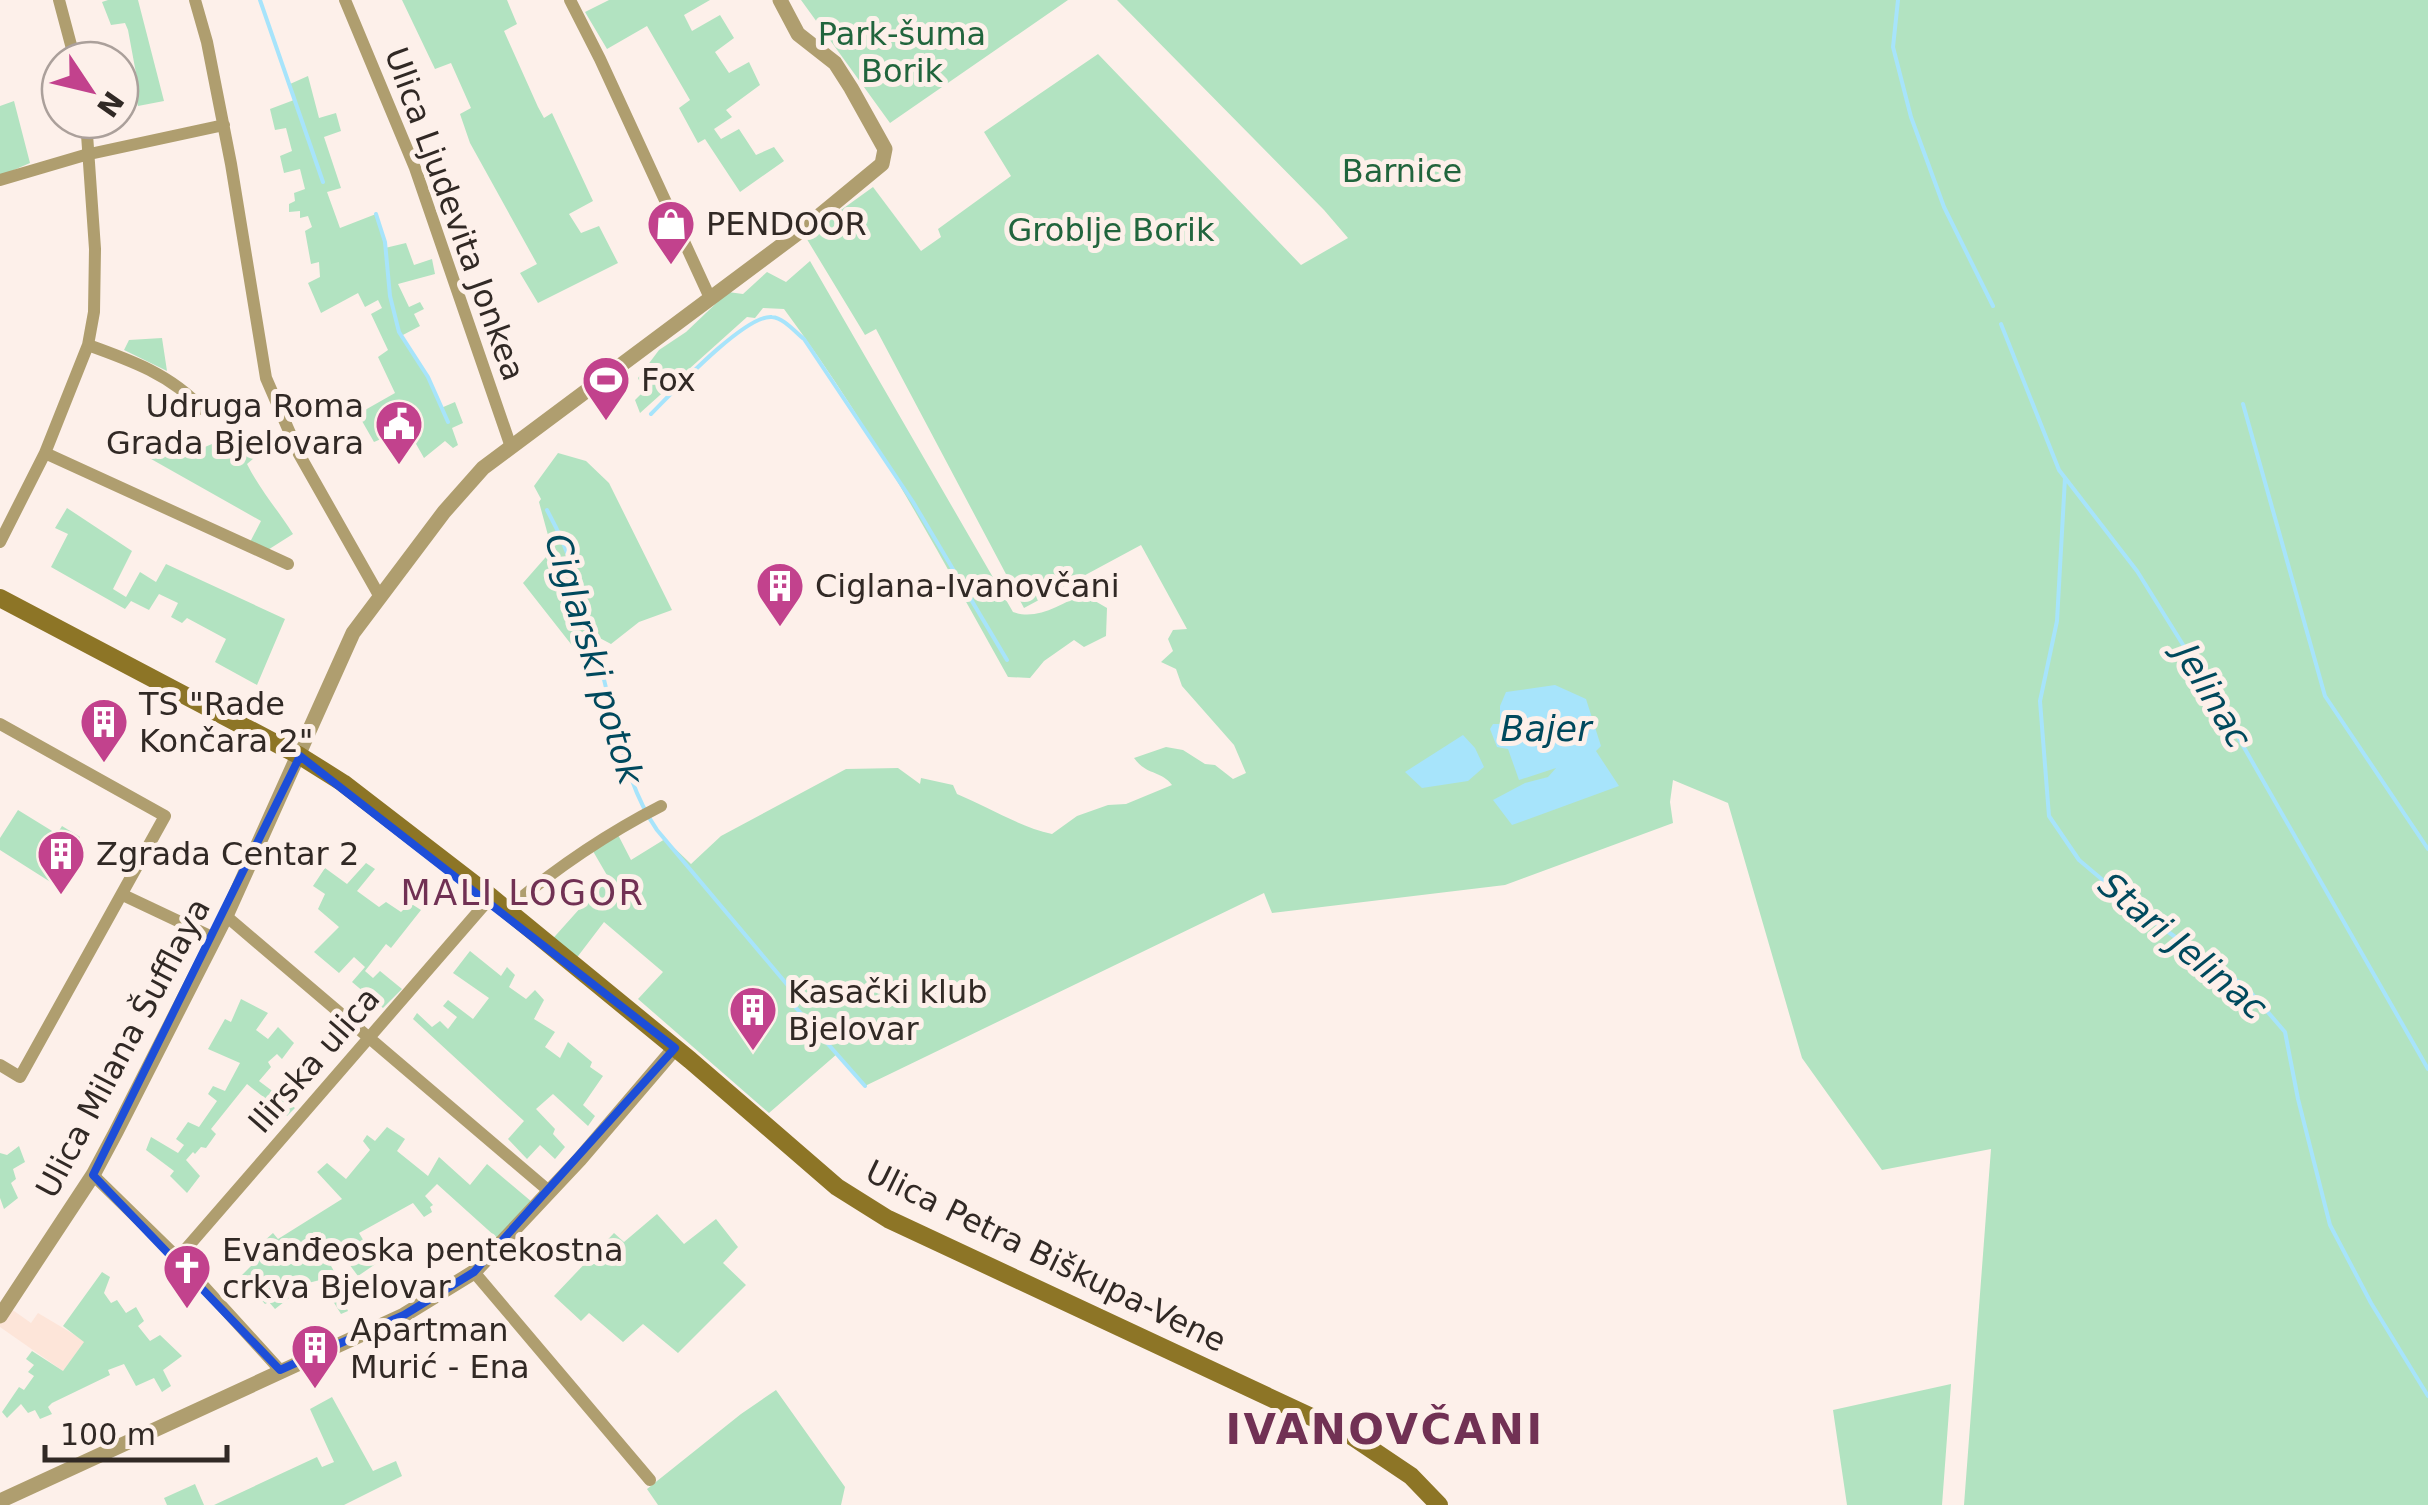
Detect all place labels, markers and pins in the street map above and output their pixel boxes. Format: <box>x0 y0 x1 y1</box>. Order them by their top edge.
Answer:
shop icon: PENDOOR <box>645 198 697 266</box>
place label: PENDOOR <box>706 205 867 243</box>
sports icon: Fox <box>580 354 632 422</box>
place label: Fox <box>641 361 696 399</box>
place label: Udruga Roma Grada Bjelovara <box>106 387 364 462</box>
public building icon: Udruga Roma Grada Bjelovara <box>373 398 425 466</box>
building icon: Ciglana-Ivanovčani <box>754 560 806 628</box>
place label: Ciglana-Ivanovčani <box>815 567 1120 605</box>
place label: TS "Rade Končara 2" <box>138 685 313 760</box>
building icon: TS "Rade Končara 2" <box>78 696 130 764</box>
building icon: Zgrada Centar 2 <box>35 828 87 896</box>
place label: Zgrada Centar 2 <box>96 835 359 873</box>
place label: Kasački klub Bjelovar <box>788 973 988 1048</box>
building icon: Kasački klub Bjelovar <box>727 984 779 1052</box>
place label: Evanđeoska pentekostna crkva Bjelovar <box>222 1231 624 1306</box>
church icon: Evanđeoska pentekostna crkva Bjelovar <box>161 1242 213 1310</box>
place label: Apartman Murić - Ena <box>350 1311 530 1386</box>
building icon: Apartman Murić - Ena <box>289 1322 341 1390</box>

